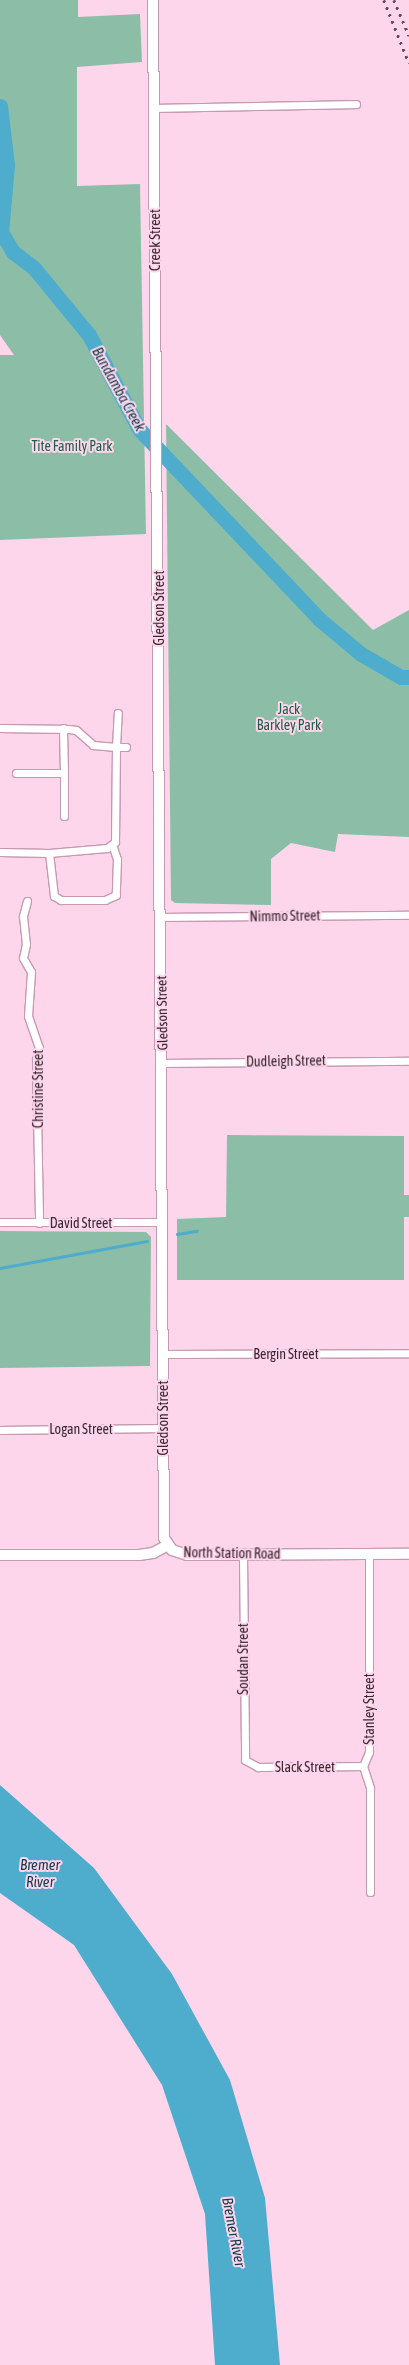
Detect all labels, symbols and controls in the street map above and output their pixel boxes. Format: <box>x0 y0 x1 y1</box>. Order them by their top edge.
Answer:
street label: Creek Street <box>147 209 163 271</box>
water label: Bundamba Creek <box>89 344 149 434</box>
park label: Tite Family Park <box>31 438 113 454</box>
street label: Gledson Street <box>151 571 167 645</box>
park label: Jack Barkley Park <box>257 701 321 734</box>
street label: Nimmo Street <box>249 907 321 925</box>
street label: Gledson Street <box>153 975 171 1051</box>
street label: Christine Street <box>30 1050 46 1128</box>
street label: Dudleigh Street <box>246 1052 326 1070</box>
street label: David Street <box>50 1215 112 1231</box>
street label: Bergin Street <box>253 1346 319 1362</box>
street label: Gledson Street <box>155 1381 171 1455</box>
street label: Logan Street <box>49 1421 113 1437</box>
street label: North Station Road <box>183 1544 281 1562</box>
street label: Soudan Street <box>235 1623 251 1695</box>
street label: Stanley Street <box>361 1673 377 1745</box>
street label: Slack Street <box>275 1759 335 1775</box>
water label: Bremer River <box>20 1855 60 1890</box>
water label: Bremer River <box>218 2196 250 2268</box>

